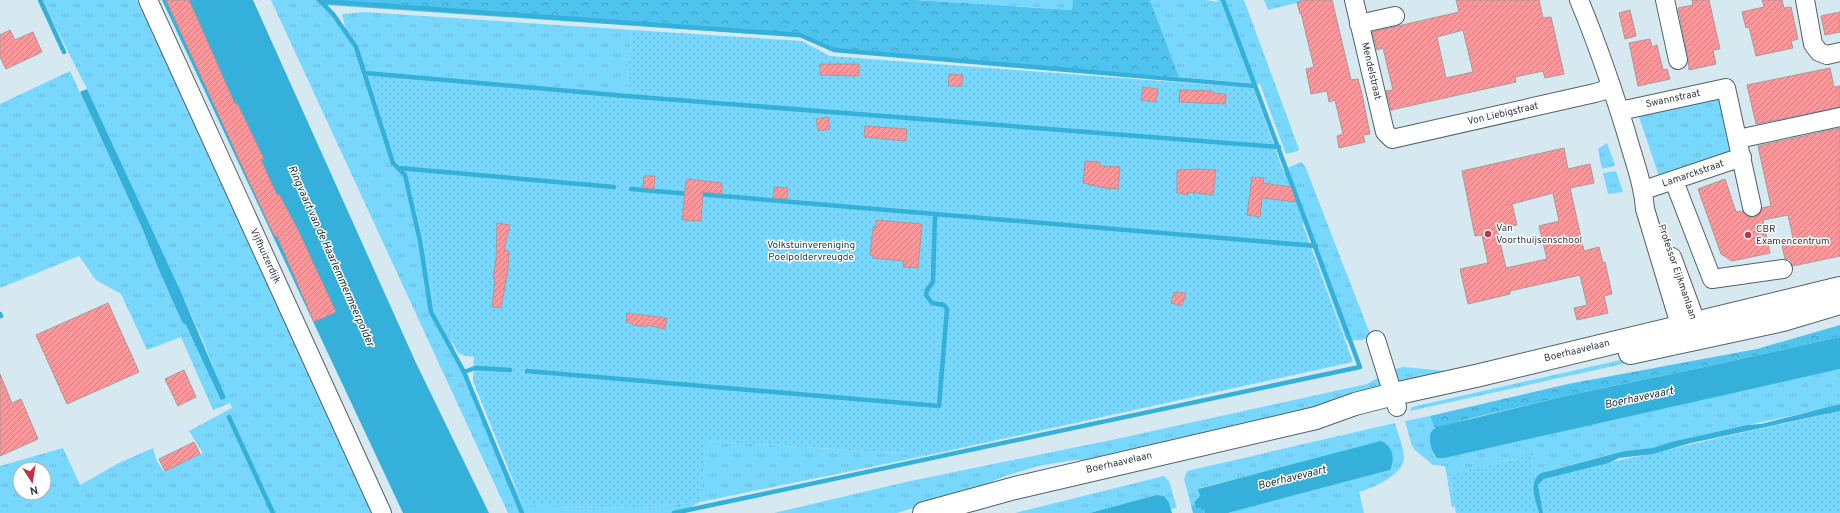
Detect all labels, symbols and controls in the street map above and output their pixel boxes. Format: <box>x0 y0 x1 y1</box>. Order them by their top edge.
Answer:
street label: Mendelstraat <box>1358 41 1384 101</box>
street label: Swannstraat <box>1645 87 1702 111</box>
street label: Von Liebigstraat <box>1466 99 1540 128</box>
street label: Lamarckstraat <box>1660 157 1726 191</box>
water label: Ringvaart van de Haarlemmermeerpolder <box>285 163 378 350</box>
place label: Van Voorthuijsenschool <box>1496 222 1582 247</box>
street label: Professor Eijkmanlaan <box>1655 223 1699 321</box>
place label: CBR Examencentrum <box>1756 223 1830 248</box>
street label: Vijfhuizerdijk <box>247 226 283 286</box>
marker: Van Voorthuijsenschool <box>1483 229 1493 239</box>
marker: CBR Examencentrum <box>1743 230 1753 240</box>
park label: Volkstuinvereniging Poelpoldervreugde <box>767 239 855 264</box>
street label: Boerhaavelaan <box>1543 337 1611 365</box>
water label: Boerhavevaart <box>1603 384 1676 412</box>
street label: Boerhaavelaan <box>1085 449 1153 477</box>
north arrow <box>12 461 52 501</box>
water label: Boerhavevaart <box>1256 462 1329 493</box>
text: N <box>29 482 39 497</box>

